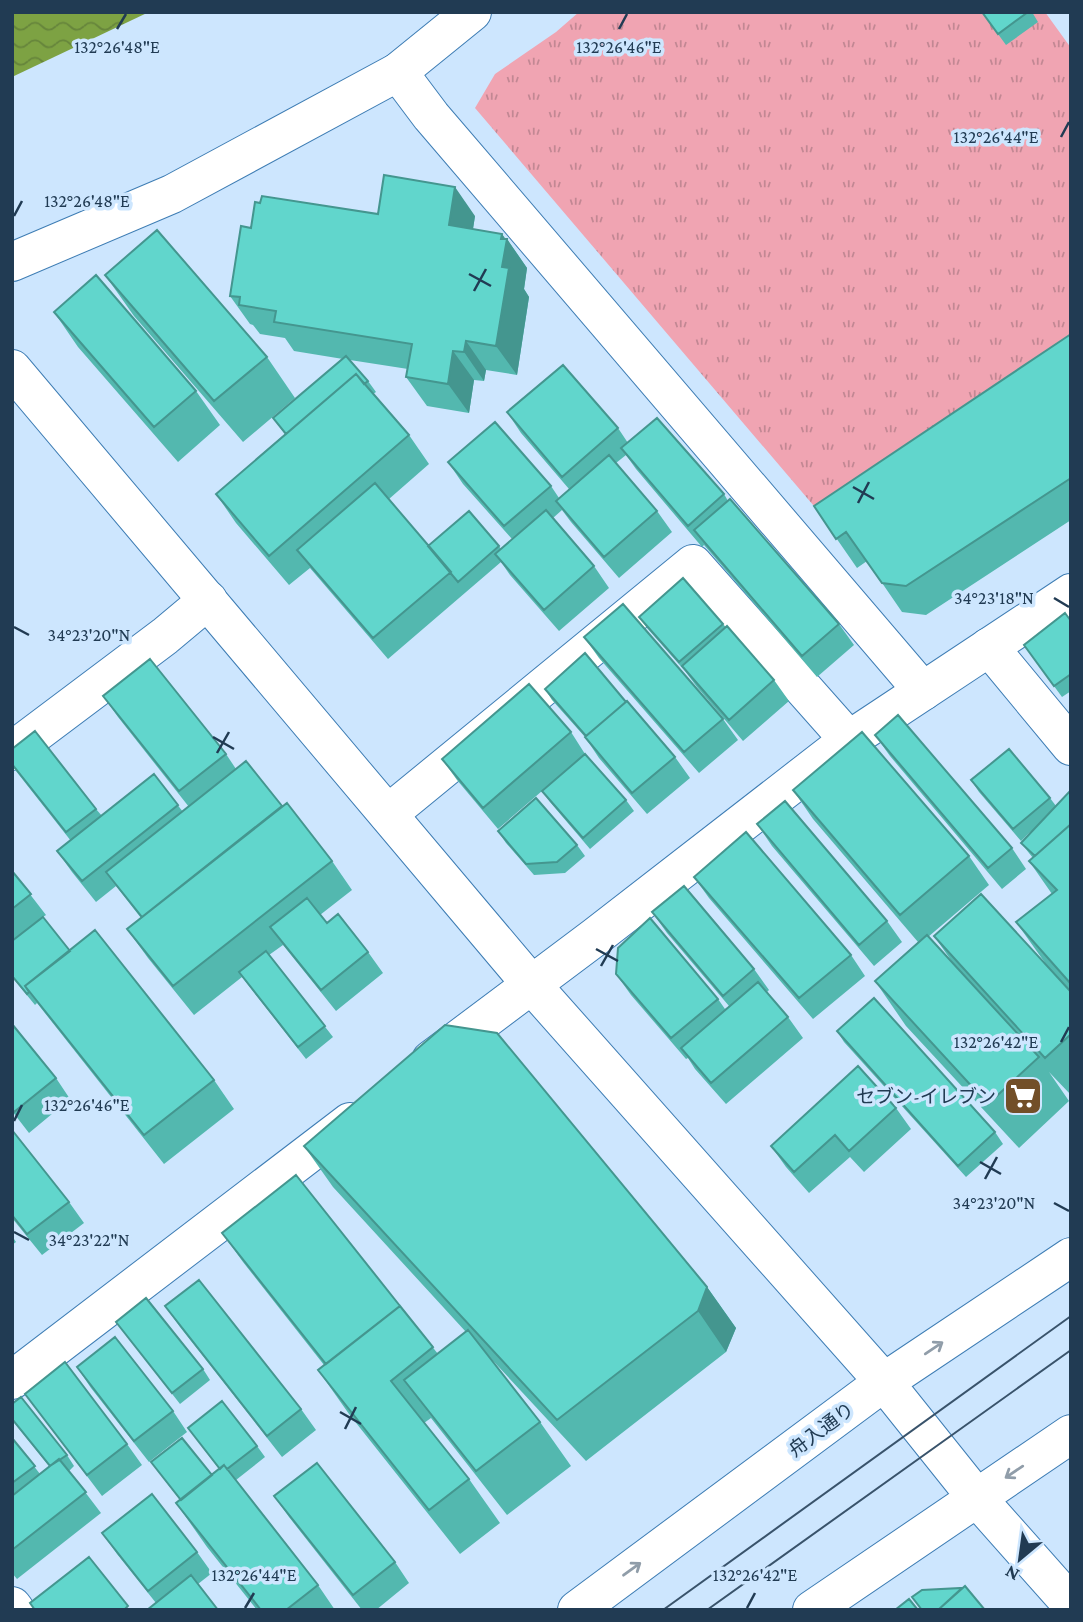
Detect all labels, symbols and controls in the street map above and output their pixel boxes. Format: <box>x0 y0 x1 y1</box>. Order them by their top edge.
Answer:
text: 132°26'48"E <box>74 37 160 57</box>
text: 132°26'46"E <box>576 37 662 57</box>
text: 132°26'44"E <box>954 127 1039 147</box>
text: 132°26'48"E <box>44 191 130 211</box>
text: 34°23'18"N <box>954 588 1034 608</box>
text: 34°23'20"N <box>48 625 131 645</box>
text: 132°26'42"E <box>954 1032 1038 1052</box>
supermarket icon: セブン-イレブン <box>1002 1075 1044 1117</box>
place label: セブン-イレブン <box>856 1086 996 1107</box>
text: 132°26'46"E <box>44 1095 130 1115</box>
text: 34°23'20"N <box>953 1193 1036 1213</box>
text: 34°23'22"N <box>48 1230 130 1250</box>
one-way arrow <box>924 1341 943 1355</box>
street label: 舟入通り <box>785 1398 858 1461</box>
one-way arrow <box>1005 1465 1024 1479</box>
north arrow <box>985 1524 1055 1594</box>
text: N <box>1001 1561 1023 1586</box>
one-way arrow <box>622 1562 641 1577</box>
text: 132°26'44"E <box>212 1565 297 1585</box>
text: 132°26'42"E <box>713 1565 797 1585</box>

